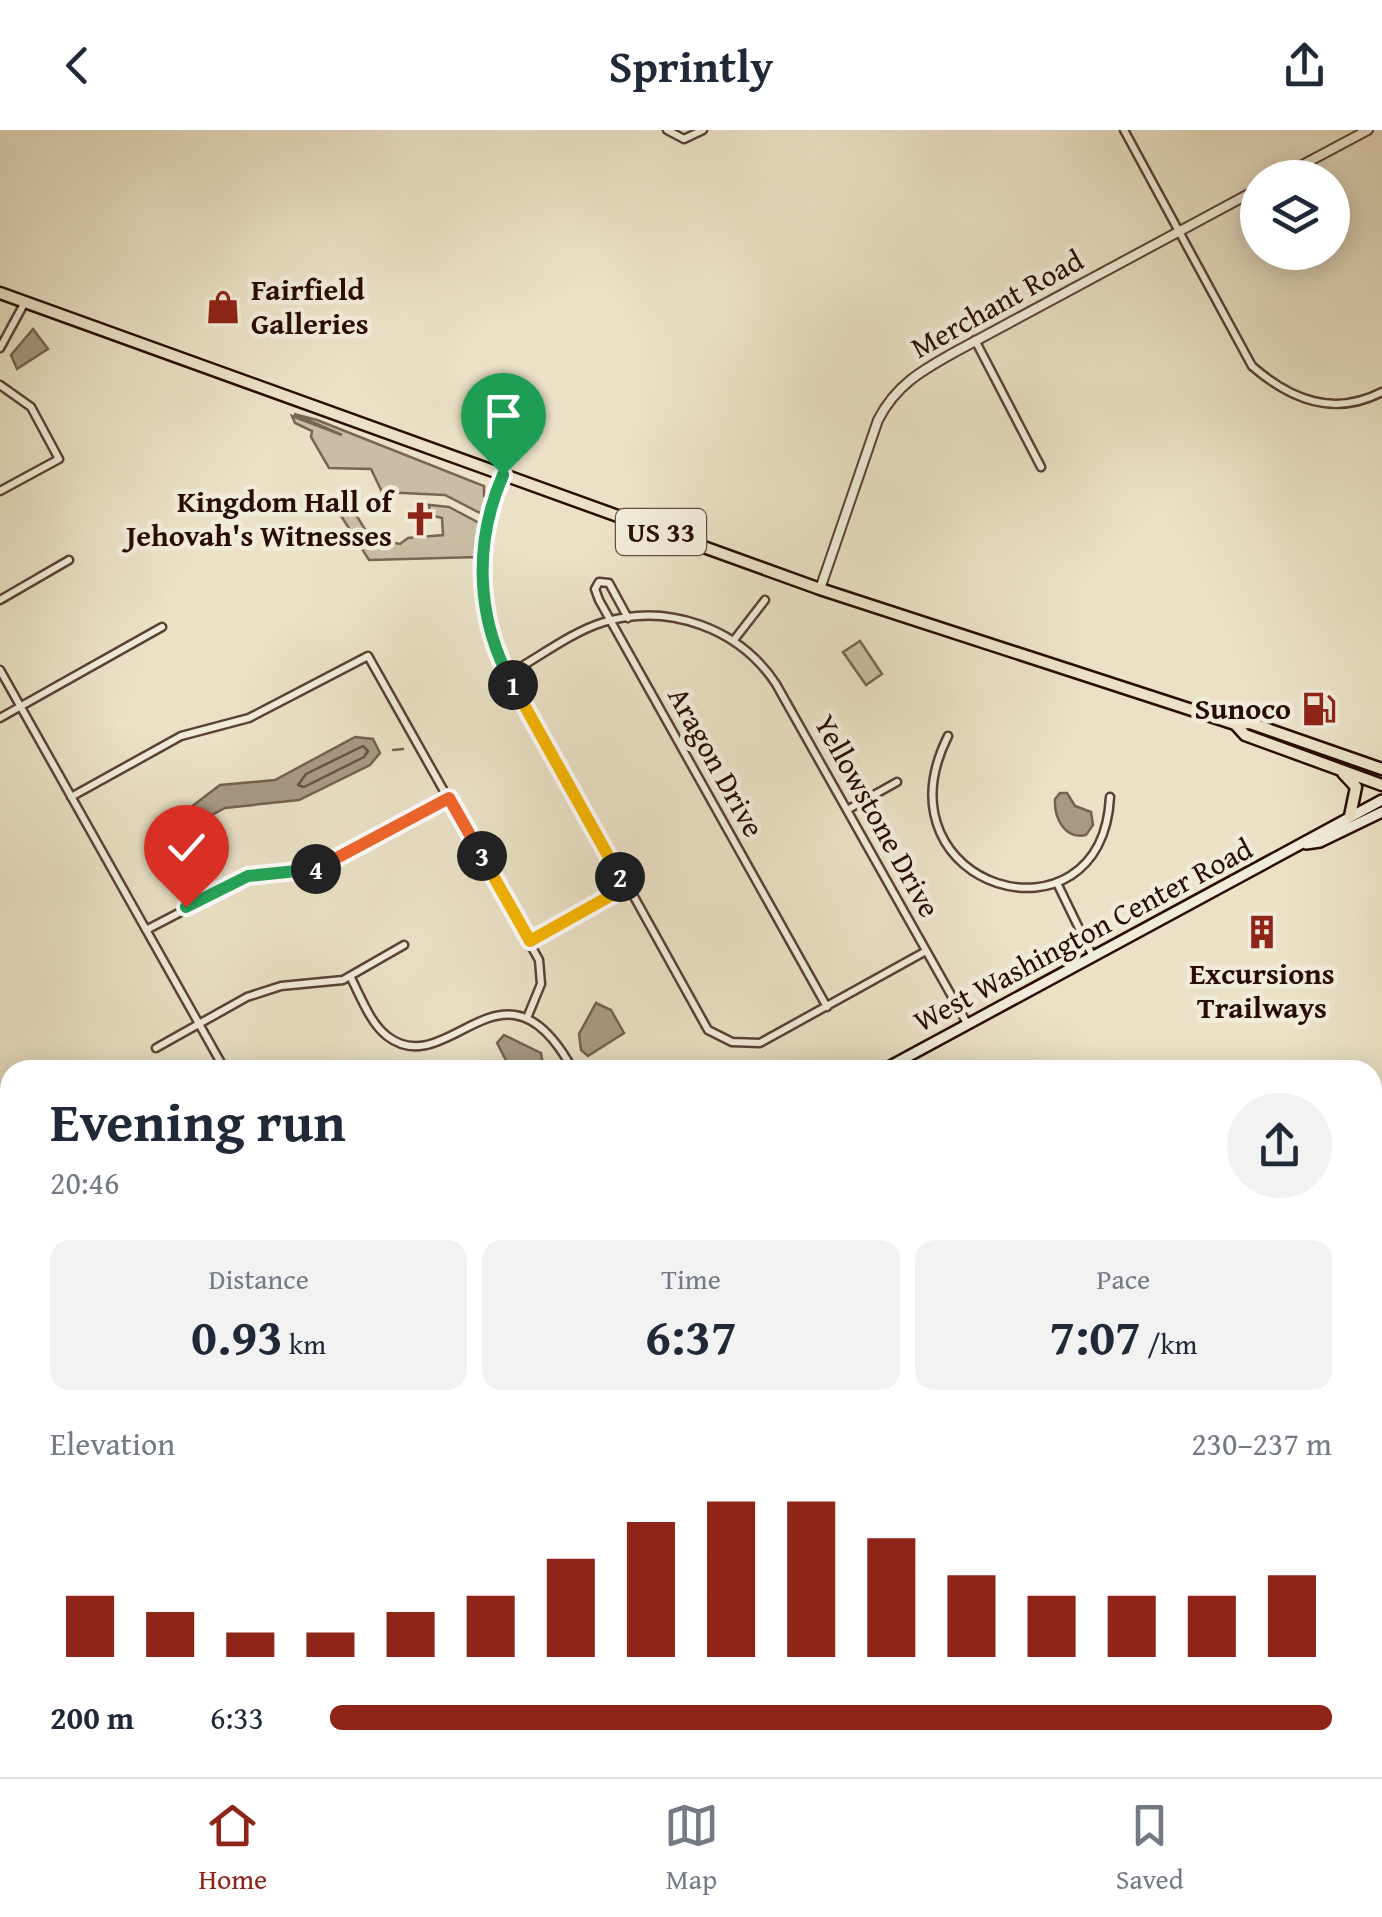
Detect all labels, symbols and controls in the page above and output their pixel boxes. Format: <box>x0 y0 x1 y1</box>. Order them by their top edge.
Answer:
text: Sprintly <box>609 33 773 98</box>
icon: back <box>50 38 105 93</box>
icon: share <box>1277 38 1332 93</box>
map controls <box>1240 160 1350 270</box>
button: layers <box>1240 160 1350 270</box>
street label: Merchant Road <box>902 238 1091 369</box>
place label: Fairfield Galleries <box>251 267 369 345</box>
shop icon: Fairfield Galleries <box>204 288 242 326</box>
pin <box>461 373 546 476</box>
icon: arrive <box>476 388 531 443</box>
place label: Kingdom Hall of Jehovah's Witnesses <box>121 479 396 557</box>
church icon: Kingdom Hall of Jehovah's Witnesses <box>401 500 439 538</box>
road number: US 33 <box>616 509 706 555</box>
pin: 1 <box>488 660 538 710</box>
text: 1 <box>506 664 520 705</box>
street label: Aragon Drive <box>658 678 776 845</box>
place label: Sunoco <box>1195 686 1291 730</box>
fuel station icon: Sunoco <box>1300 690 1338 728</box>
street label: Yellowstone Drive <box>804 706 952 925</box>
pin <box>144 805 229 908</box>
icon: check <box>159 820 214 875</box>
street label: West Washington Center Road <box>905 826 1260 1042</box>
pin: 3 <box>457 831 507 881</box>
text: 3 <box>475 835 489 876</box>
pin: 4 <box>291 844 341 894</box>
text: 4 <box>309 848 323 889</box>
pin: 2 <box>595 852 645 902</box>
text: 2 <box>613 856 627 897</box>
building icon: Excursions Trailways <box>1243 913 1281 951</box>
place label: Excursions Trailways <box>1189 951 1335 1029</box>
text: Evening run <box>50 1081 346 1161</box>
button: share <box>1227 1093 1332 1198</box>
text: 20:46 <box>50 1159 119 1206</box>
text: Distance <box>208 1258 309 1299</box>
text: Time <box>661 1258 721 1299</box>
text: Pace <box>1096 1258 1150 1299</box>
text: 0.93 <box>191 1299 283 1372</box>
text: 6:37 <box>645 1299 737 1372</box>
text: 7:07 <box>1049 1299 1141 1372</box>
text: km <box>283 1323 326 1364</box>
text: /km <box>1141 1323 1197 1364</box>
text: Elevation <box>50 1420 175 1467</box>
text: 230–237 m <box>1191 1420 1332 1467</box>
text: 200 m <box>50 1694 134 1741</box>
text: 6:33 <box>210 1694 264 1741</box>
tab: Home <box>198 1798 267 1899</box>
tab: Map <box>664 1798 719 1899</box>
tab: Saved <box>1116 1798 1184 1899</box>

